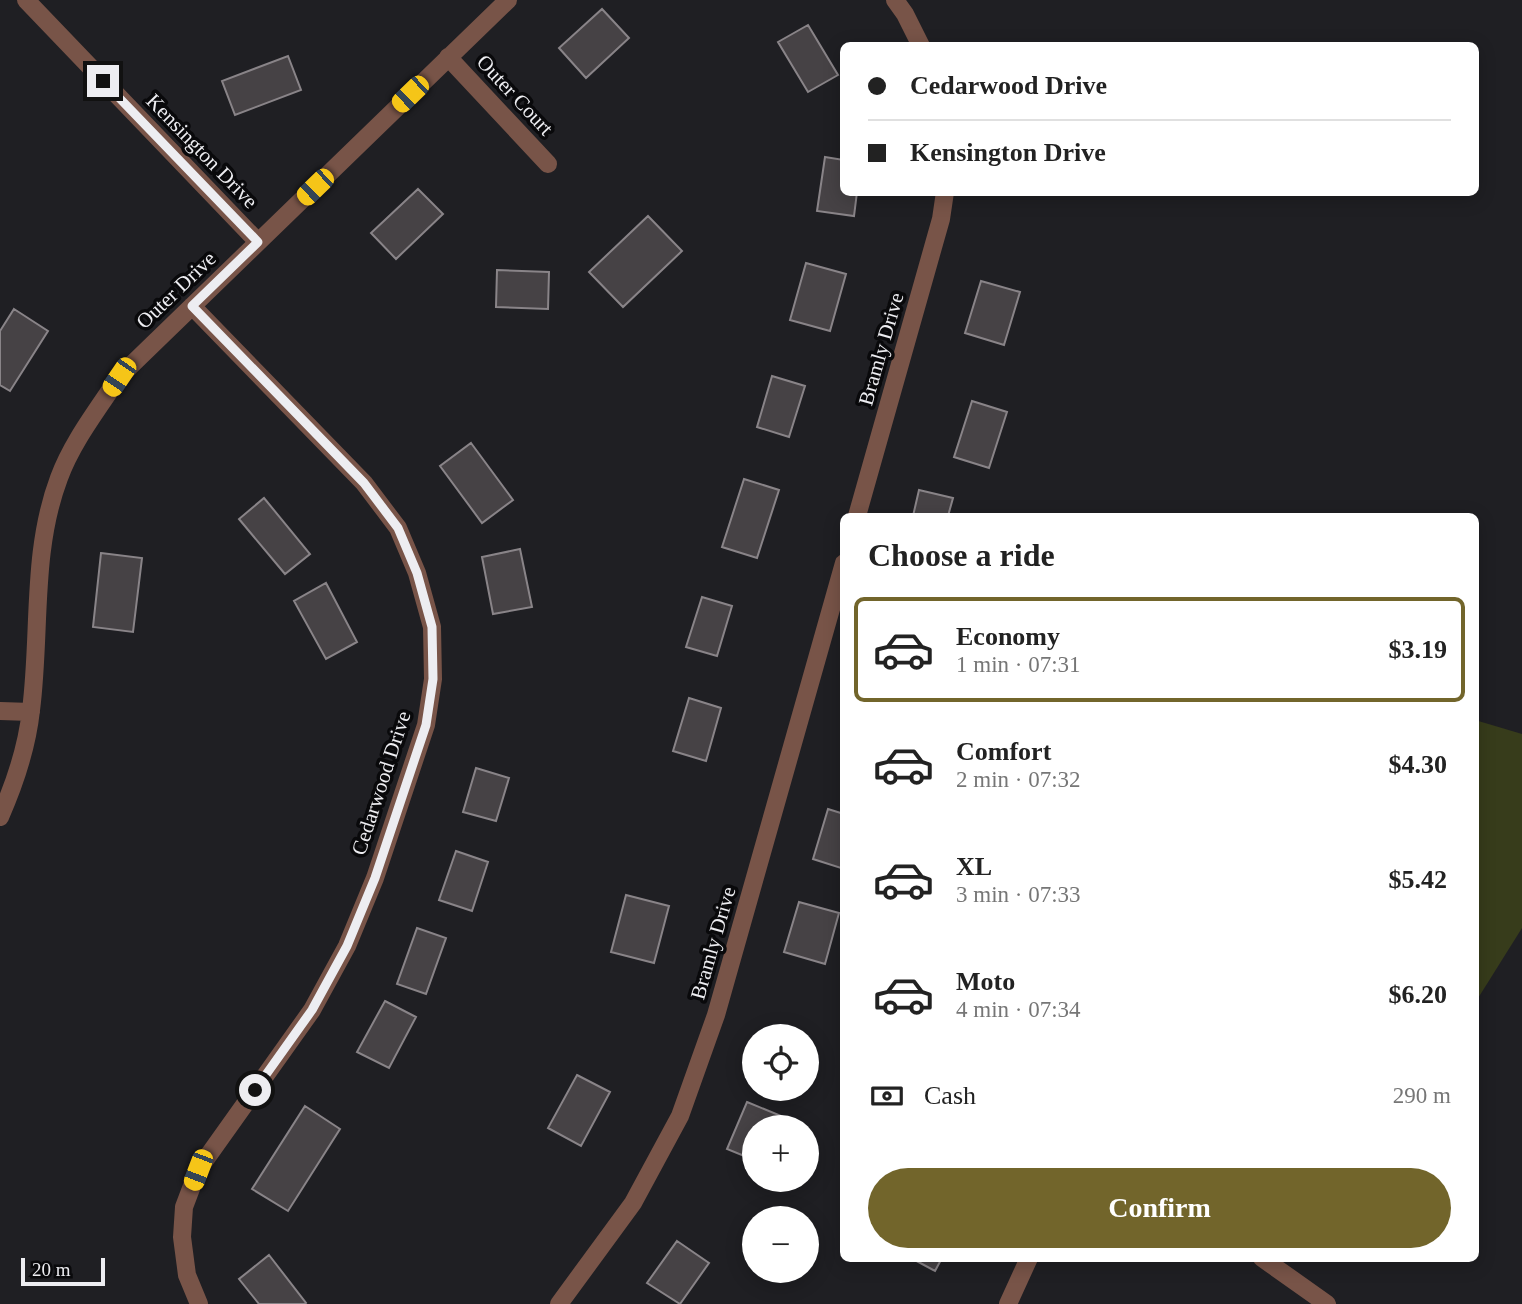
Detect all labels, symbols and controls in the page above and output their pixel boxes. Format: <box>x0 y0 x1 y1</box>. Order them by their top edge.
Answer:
street label: Outer Court <box>472 50 558 140</box>
route end <box>87 65 119 97</box>
text: Cedarwood Drive <box>910 71 1107 100</box>
car <box>388 72 433 116</box>
street label: Kensington Drive <box>141 89 263 213</box>
text: Kensington Drive <box>910 138 1106 167</box>
car <box>293 165 338 209</box>
street label: Outer Drive <box>131 246 221 334</box>
street label: Bramly Drive <box>853 290 909 408</box>
car <box>99 354 140 400</box>
text: Choose a ride <box>868 537 1055 573</box>
icon: car <box>872 618 935 681</box>
text: Economy <box>956 622 1060 651</box>
text: $3.19 <box>1389 635 1447 664</box>
text: 1 min · 07:31 <box>956 652 1081 677</box>
street label: Cedarwood Drive <box>346 708 416 858</box>
icon: car <box>872 733 935 796</box>
text: Comfort <box>956 737 1051 766</box>
text: $4.30 <box>1389 750 1447 779</box>
text: 2 min · 07:32 <box>956 767 1081 792</box>
icon: car <box>872 848 935 911</box>
text: XL <box>956 852 992 881</box>
text: $5.42 <box>1389 865 1447 894</box>
text: 3 min · 07:33 <box>956 882 1081 907</box>
street label: Bramly Drive <box>685 884 741 1002</box>
icon: car <box>872 963 935 1026</box>
text: Moto <box>956 967 1015 996</box>
text: $6.20 <box>1389 980 1447 1009</box>
text: 4 min · 07:34 <box>956 997 1081 1022</box>
map controls <box>742 1024 819 1283</box>
button: locate <box>742 1024 819 1101</box>
route start <box>239 1074 271 1106</box>
icon: cash <box>868 1077 906 1115</box>
text: Cash <box>924 1081 976 1110</box>
text: 290 m <box>1393 1083 1451 1108</box>
button: + <box>742 1115 819 1192</box>
car <box>181 1147 216 1193</box>
button: Confirm <box>868 1168 1451 1248</box>
button: − <box>742 1206 819 1283</box>
scale bar <box>21 1255 105 1287</box>
text: 20 m <box>32 1259 71 1280</box>

